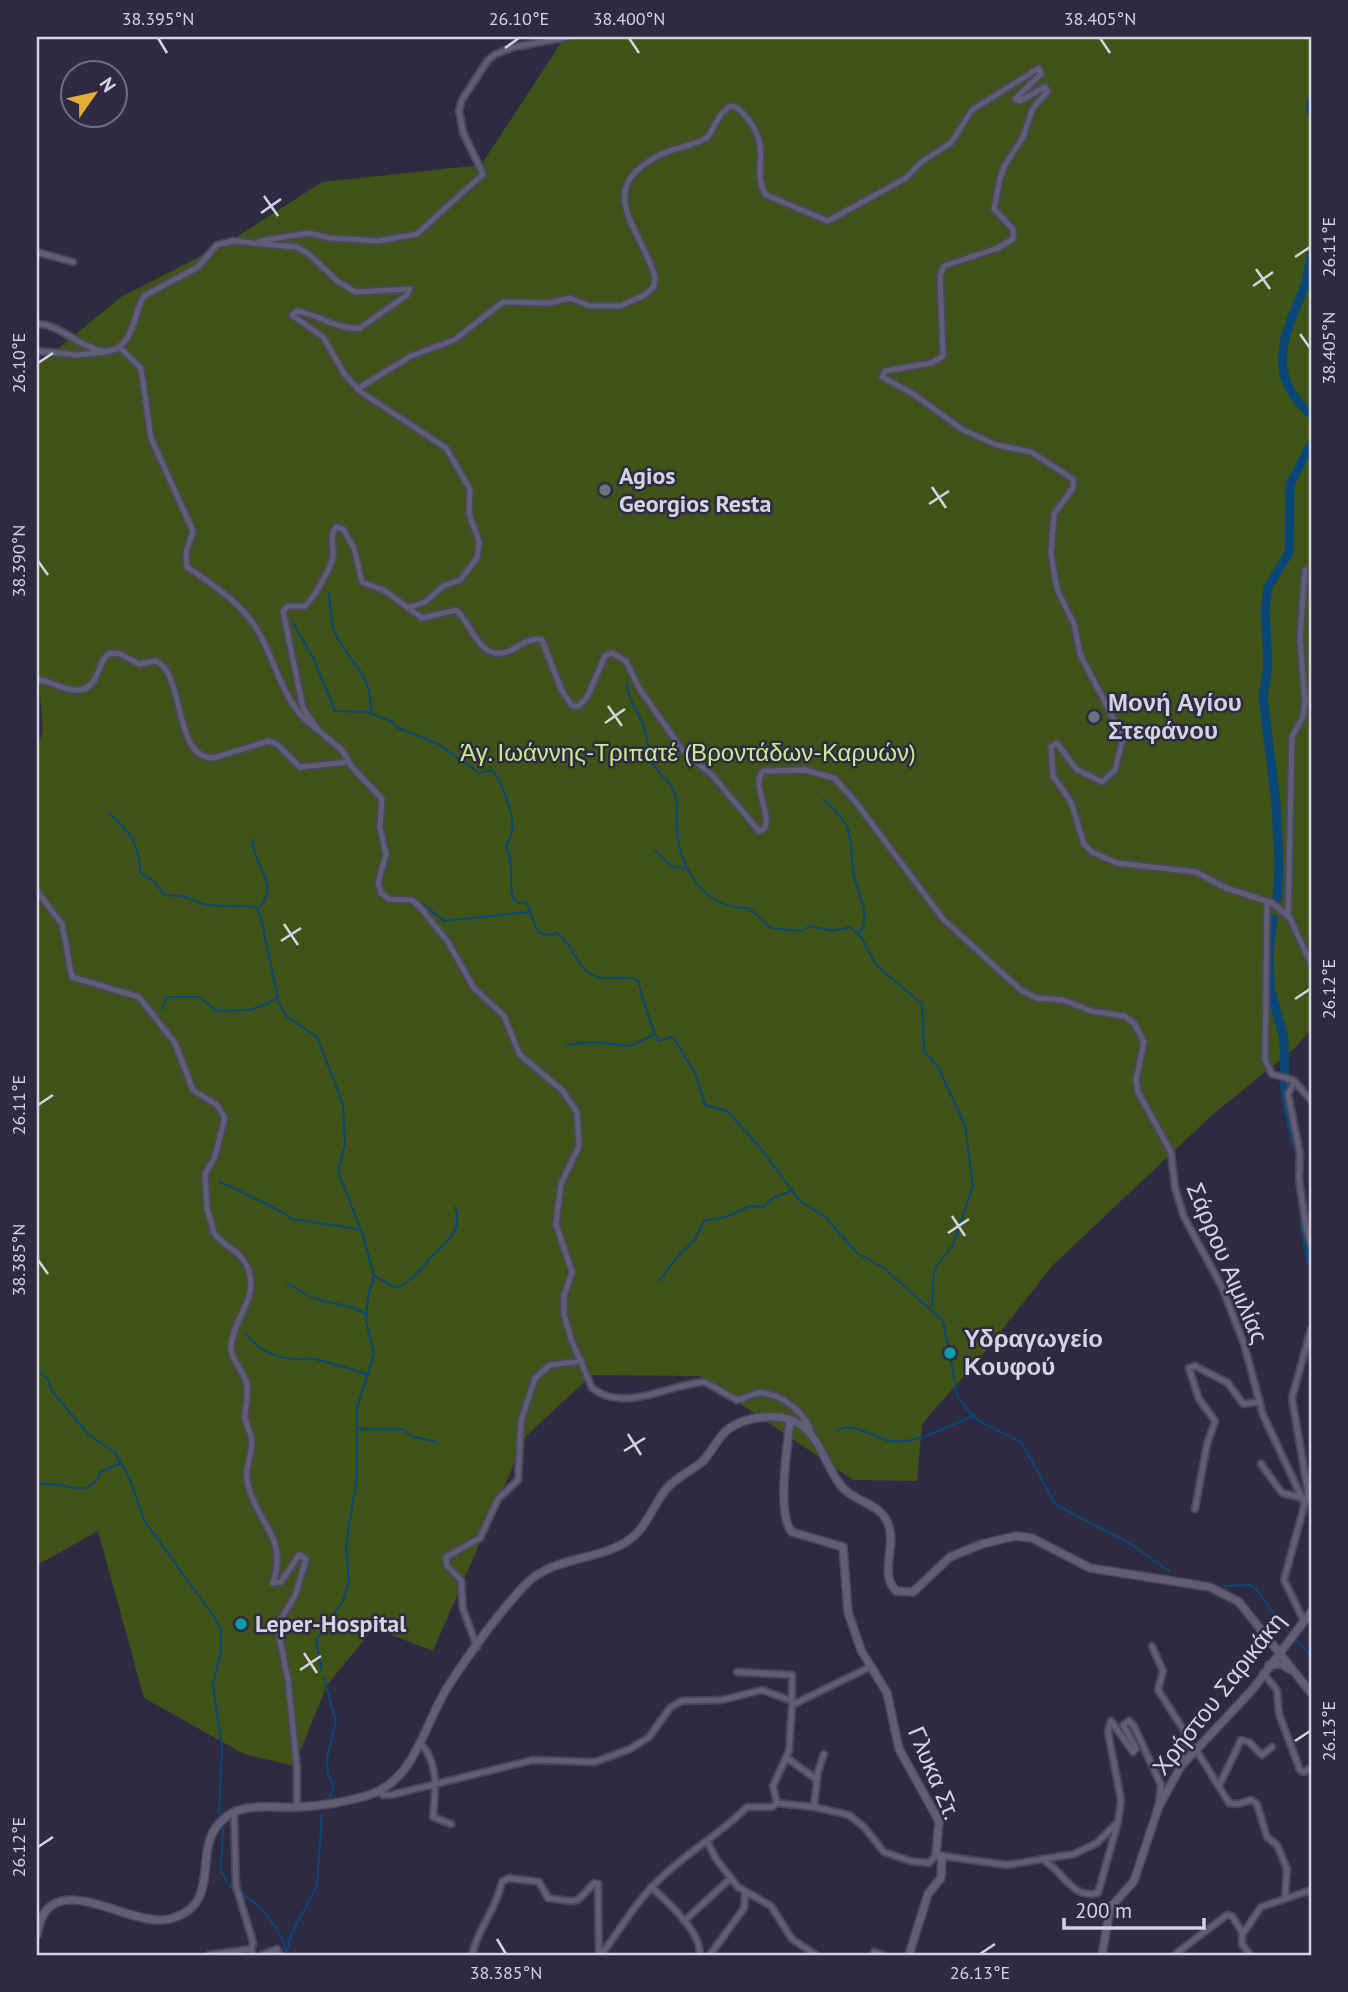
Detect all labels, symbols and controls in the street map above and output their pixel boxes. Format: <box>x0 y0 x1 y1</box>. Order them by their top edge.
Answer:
text: 38.395°N <box>122 7 194 30</box>
text: 26.10°E <box>489 7 549 30</box>
text: 38.400°N <box>593 7 665 30</box>
text: 38.405°N <box>1064 7 1136 30</box>
north arrow <box>60 60 130 130</box>
text: N <box>95 73 122 96</box>
text: 26.11°E <box>1317 217 1340 277</box>
text: 38.405°N <box>1317 312 1340 384</box>
text: 26.10°E <box>7 333 30 393</box>
place label: Agios Georgios Resta <box>619 460 771 519</box>
marker: Agios Georgios Resta <box>597 482 613 498</box>
text: 38.390°N <box>7 525 30 597</box>
place label: Μονή Αγίου Στεφάνου <box>1108 687 1242 746</box>
marker: Μονή Αγίου Στεφάνου <box>1086 709 1102 725</box>
park label: Άγ. Ιωάννης-Τριπατέ (Βροντάδων-Καρυών) <box>460 737 916 768</box>
text: 26.12°E <box>1317 959 1340 1019</box>
text: 26.11°E <box>7 1075 30 1135</box>
street label: Σάρρου Αιμιλίας <box>1180 1178 1275 1348</box>
text: 38.385°N <box>7 1224 30 1296</box>
place label: Υδραγωγείο Κουφού <box>964 1323 1103 1382</box>
marker: Υδραγωγείο Κουφού <box>942 1345 958 1361</box>
street label: Χρήστου Σαρικάκη <box>1145 1606 1292 1781</box>
place label: Leper-Hospital <box>255 1608 407 1639</box>
marker: Leper-Hospital <box>233 1616 249 1632</box>
text: 26.13°E <box>1317 1701 1340 1761</box>
street label: Γλυκα Στ. <box>901 1722 968 1824</box>
text: 26.12°E <box>7 1817 30 1877</box>
scale bar <box>1064 1887 1204 1931</box>
text: 200 m <box>1075 1897 1132 1924</box>
text: 38.385°N <box>470 1961 542 1984</box>
text: 26.13°E <box>950 1961 1010 1984</box>

